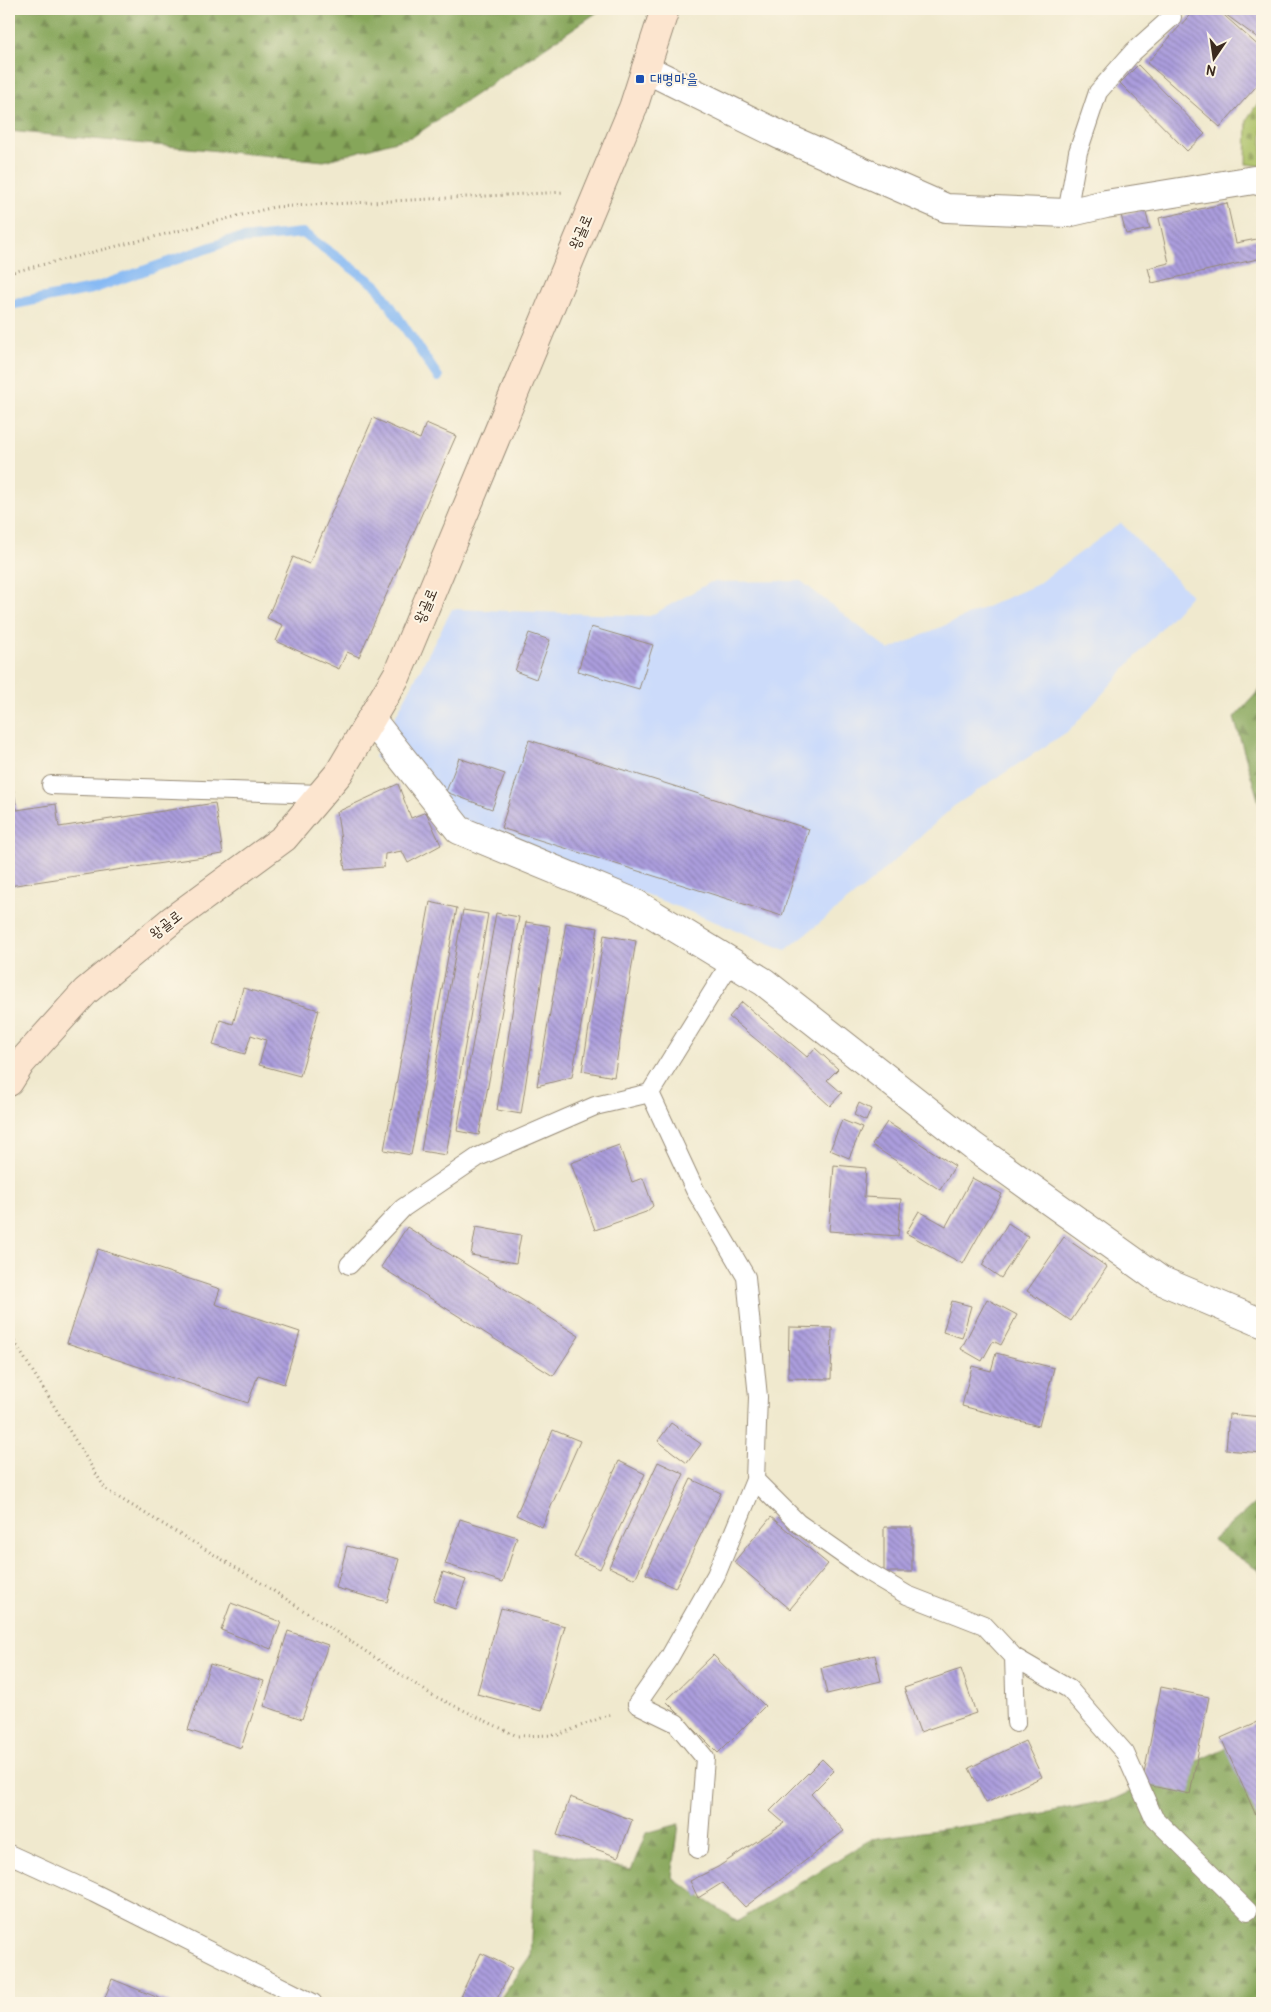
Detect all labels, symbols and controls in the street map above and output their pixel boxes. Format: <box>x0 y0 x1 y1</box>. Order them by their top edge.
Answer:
north arrow <box>1188 32 1238 82</box>
text: N <box>1205 61 1218 80</box>
place label: 대명마을 <box>650 70 698 89</box>
marker: 대명마을 <box>634 73 646 85</box>
street label: 왕골로 <box>565 212 597 252</box>
street label: 왕골로 <box>410 586 442 626</box>
street label: 왕골로 <box>146 906 186 944</box>

